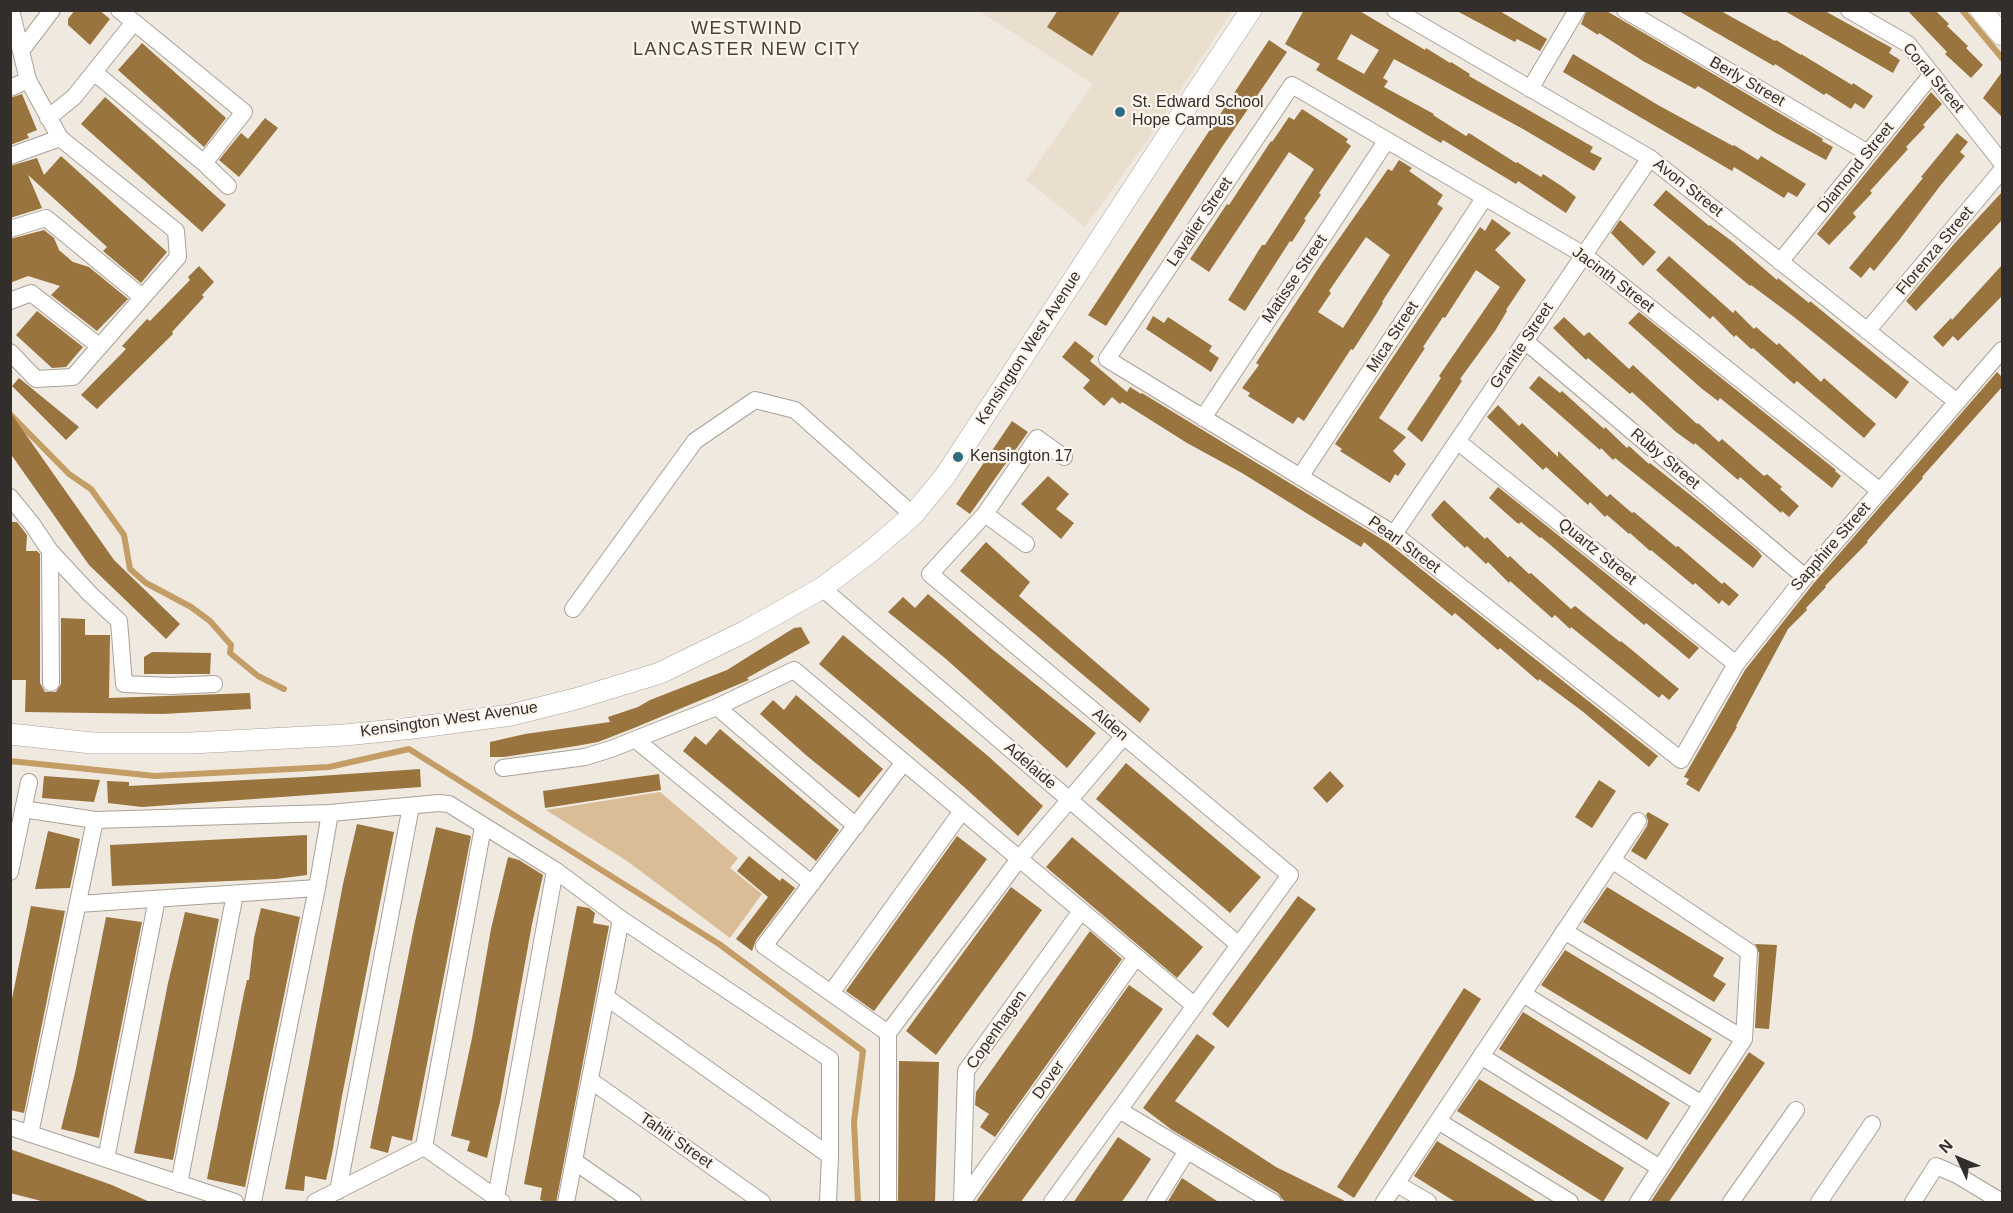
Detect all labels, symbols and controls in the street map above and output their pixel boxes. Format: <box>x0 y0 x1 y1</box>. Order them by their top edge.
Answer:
district label: WESTWIND LANCASTER NEW CITY <box>633 18 861 60</box>
street label: Coral Street <box>1898 39 1968 117</box>
street label: Berly Street <box>1706 53 1788 111</box>
place label: St. Edward School Hope Campus <box>1132 93 1264 131</box>
marker: St. Edward School Hope Campus <box>1113 105 1127 119</box>
street label: Diamond Street <box>1814 119 1898 217</box>
street label: Avon Street <box>1649 155 1727 221</box>
street label: Lavalier Street <box>1163 174 1237 270</box>
street label: Florenza Street <box>1892 203 1978 299</box>
street label: Matisse Street <box>1258 231 1332 327</box>
street label: Jacinth Street <box>1568 243 1658 317</box>
street label: Kensington West Avenue <box>972 268 1086 428</box>
street label: Mica Street <box>1363 298 1423 376</box>
street label: Granite Street <box>1486 299 1558 393</box>
street label: Ruby Street <box>1626 424 1704 494</box>
place label: Kensington 17 <box>970 447 1072 467</box>
marker: Kensington 17 <box>951 450 965 464</box>
street label: Sapphire Street <box>1787 499 1875 595</box>
street label: Pearl Street <box>1364 512 1444 578</box>
street label: Quartz Street <box>1554 515 1640 589</box>
street label: Kensington West Avenue <box>359 698 539 742</box>
street label: Alden <box>1088 704 1132 746</box>
street label: Adelaide <box>1000 738 1060 794</box>
street label: Copenhagen <box>963 987 1031 1073</box>
street label: Dover <box>1029 1057 1069 1103</box>
street label: Tahiti Street <box>636 1109 716 1173</box>
north arrow <box>1929 1129 1989 1189</box>
text: N <box>1936 1136 1956 1156</box>

